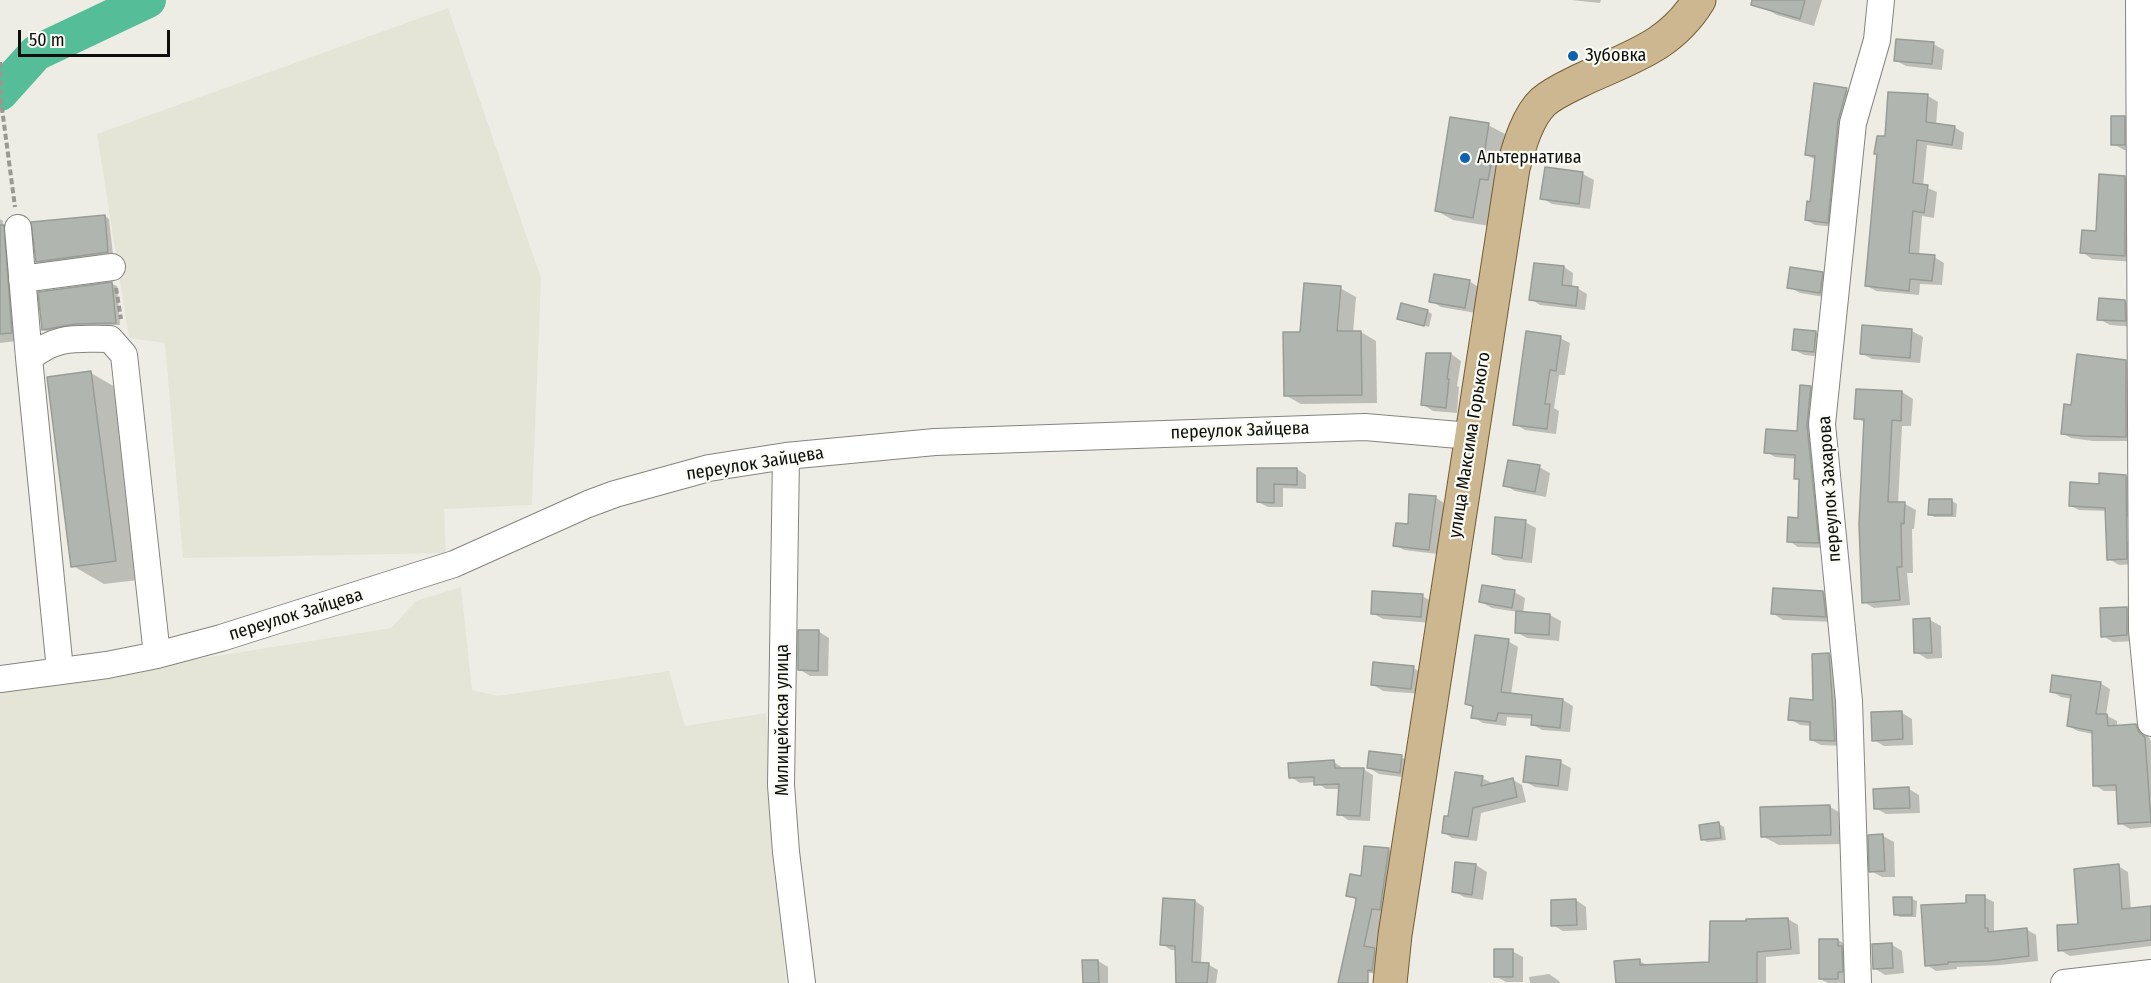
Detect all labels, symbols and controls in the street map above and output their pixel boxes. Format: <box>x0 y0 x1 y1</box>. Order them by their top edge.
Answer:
scale bar <box>21 18 172 56</box>
text: 50 m <box>29 29 65 51</box>
place label: Зубовка <box>1585 45 1646 67</box>
marker: Зубовка <box>1566 49 1580 63</box>
place label: Альтернатива <box>1477 147 1581 169</box>
marker: Альтернатива <box>1458 151 1472 165</box>
street label: улица Максима Горького <box>1445 350 1495 540</box>
street label: переулок Захарова <box>1814 415 1846 563</box>
street label: переулок Зайцева <box>1170 418 1310 444</box>
street label: переулок Зайцева <box>685 442 825 486</box>
street label: переулок Зайцева <box>226 584 366 646</box>
street label: Милицейская улица <box>772 644 794 796</box>

